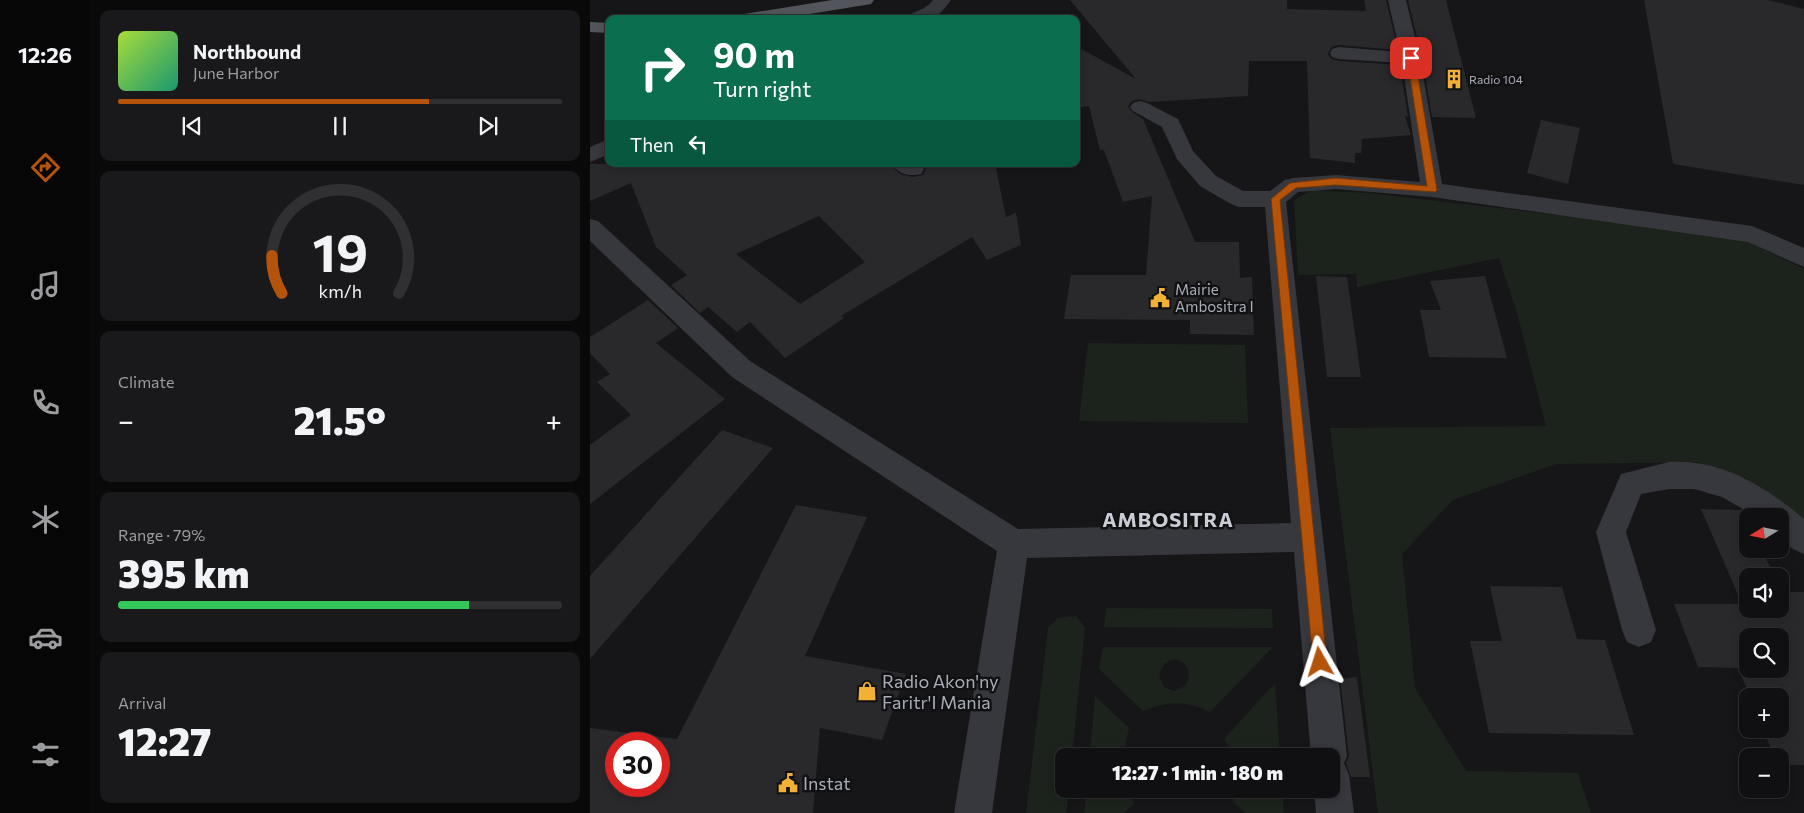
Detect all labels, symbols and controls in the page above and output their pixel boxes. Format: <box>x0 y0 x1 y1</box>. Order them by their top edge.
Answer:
text: 90 m <box>713 32 795 75</box>
icon: right <box>630 35 695 100</box>
pin <box>1390 37 1432 79</box>
text: Northbound <box>193 40 301 63</box>
text: 12:26 <box>18 41 72 68</box>
icon: arrive <box>1397 44 1425 72</box>
text: June Harbor <box>193 63 279 82</box>
building icon: Radio 104 <box>1443 68 1465 90</box>
place label: Radio 104 <box>1469 72 1523 86</box>
text: Turn right <box>713 75 811 102</box>
icon: previous <box>178 112 206 140</box>
icon: pause <box>326 112 354 140</box>
icon: next <box>474 112 502 140</box>
icon: left <box>684 130 712 158</box>
text: Then <box>630 133 674 156</box>
icon: directions <box>28 150 63 185</box>
text: 19 <box>312 219 368 283</box>
icon: music <box>28 268 63 303</box>
text: km/h <box>318 280 362 302</box>
place label: Mairie Ambositra I <box>1175 280 1254 315</box>
public building icon: Mairie Ambositra I <box>1149 287 1171 309</box>
text: Climate <box>118 372 174 391</box>
icon: phone <box>28 385 63 420</box>
text: 21.5° <box>293 396 386 443</box>
text: − <box>118 403 134 437</box>
text: + <box>546 403 562 437</box>
icon: climate <box>28 502 63 537</box>
district label: AMBOSITRA <box>1102 507 1234 531</box>
north arrow <box>1739 508 1789 558</box>
map controls <box>1739 508 1789 798</box>
text: Range · 79% <box>118 525 205 544</box>
text: 395 km <box>118 549 249 596</box>
button: sound <box>1739 568 1789 618</box>
icon: car <box>28 620 63 655</box>
button: search <box>1739 628 1789 678</box>
position arrow <box>1293 635 1345 687</box>
place label: Radio Akon'ny Faritr'I Mania <box>882 670 999 713</box>
shop icon: Radio Akon'ny Faritr'I Mania <box>856 680 878 702</box>
button: + <box>1739 688 1789 738</box>
text: Arrival <box>118 693 166 712</box>
text: 12:27 <box>118 717 211 764</box>
speed limit sign: 30 <box>605 732 670 797</box>
icon: filters <box>28 737 63 772</box>
button: − <box>1739 748 1789 798</box>
text: 12:27 · 1 min · 180 m <box>1112 761 1283 784</box>
public building icon: Instat <box>777 772 799 794</box>
place label: Instat <box>803 772 851 794</box>

